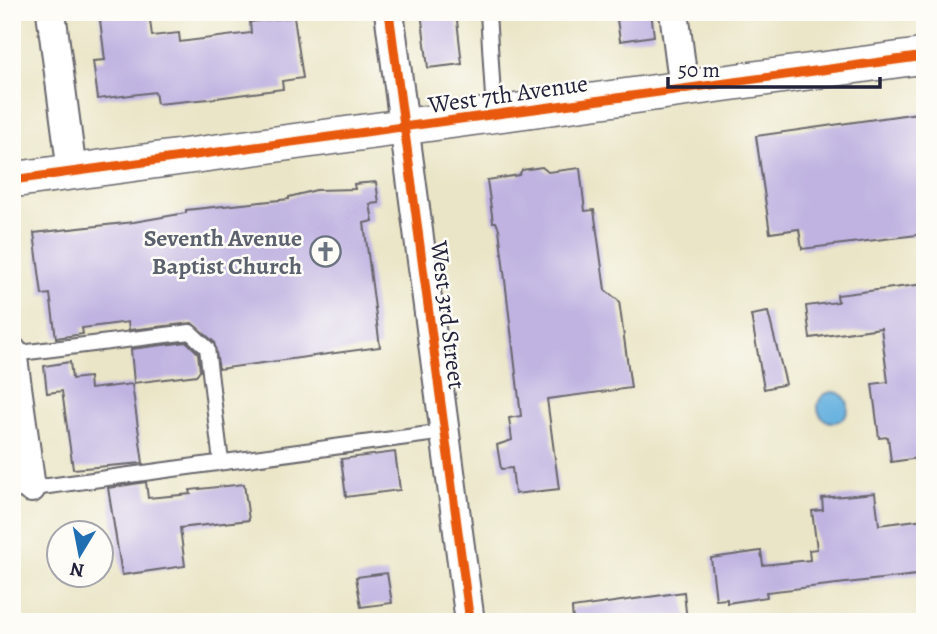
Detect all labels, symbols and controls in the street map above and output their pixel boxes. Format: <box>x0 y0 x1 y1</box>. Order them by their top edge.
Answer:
scale bar <box>668 46 879 90</box>
text: 50 m <box>678 56 720 84</box>
street label: West 7th Avenue <box>425 67 590 121</box>
place label: Seventh Avenue Baptist Church <box>144 222 302 282</box>
church icon: Seventh Avenue Baptist Church <box>308 235 342 269</box>
street label: West 3rd Street <box>423 238 473 391</box>
north arrow <box>46 518 116 588</box>
text: N <box>68 556 86 584</box>

